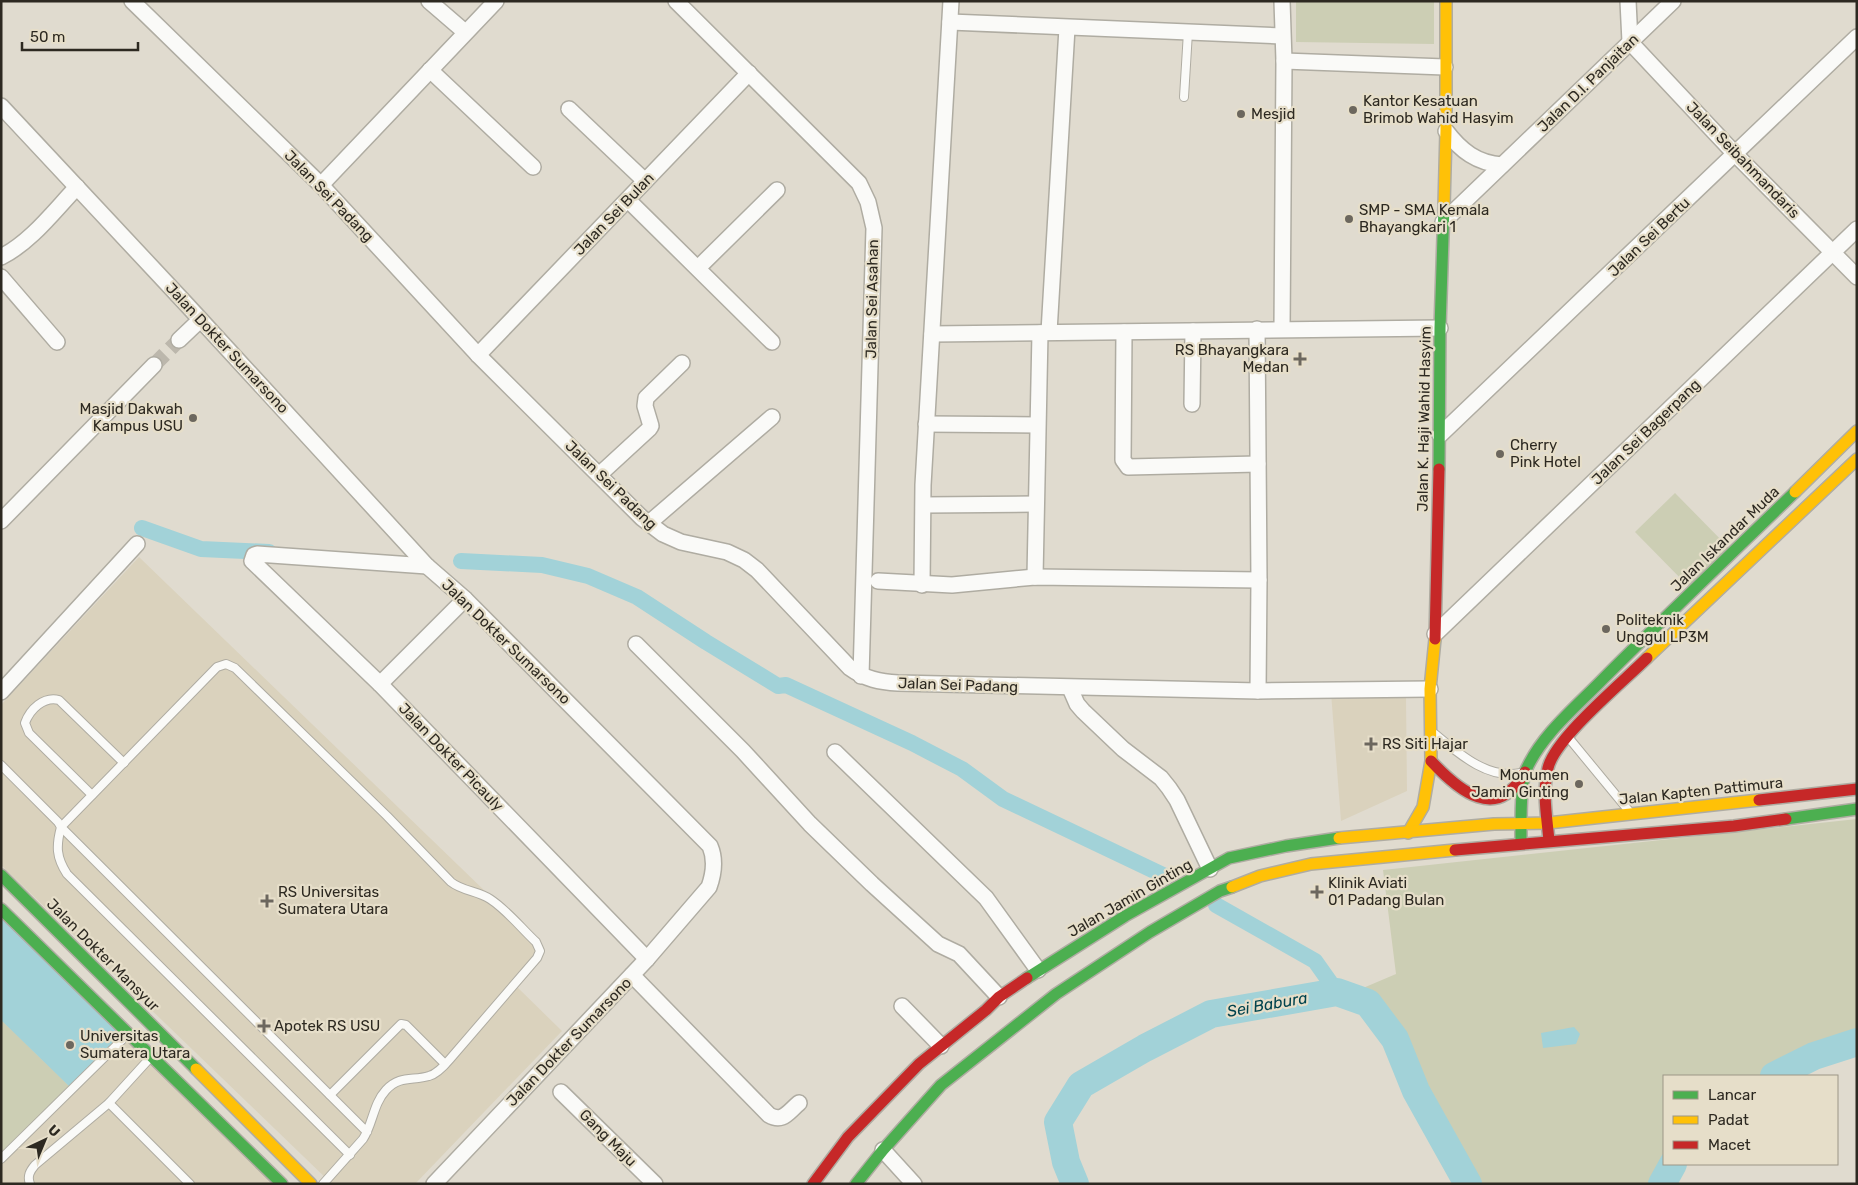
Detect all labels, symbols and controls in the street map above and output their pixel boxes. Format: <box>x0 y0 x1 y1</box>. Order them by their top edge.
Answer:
scale bar <box>22 20 139 52</box>
text: 50 m <box>30 28 65 46</box>
street label: Jalan D.I. Panjaitan <box>1534 30 1642 136</box>
place label: Kantor Kesatuan Brimob Wahid Hasyim <box>1363 92 1514 127</box>
street label: Jalan Seibahmandaris <box>1683 98 1804 222</box>
marker: Kantor Kesatuan Brimob Wahid Hasyim <box>1347 104 1359 116</box>
place label: Mesjid <box>1251 105 1295 123</box>
marker: Mesjid <box>1235 108 1247 120</box>
street label: Jalan Sei Padang <box>281 146 377 246</box>
street label: Jalan Sei Bulan <box>570 169 658 259</box>
street label: Jalan Sei Bertu <box>1604 194 1694 280</box>
place label: SMP - SMA Kemala Bhayangkari 1 <box>1359 201 1489 236</box>
marker: SMP - SMA Kemala Bhayangkari 1 <box>1343 213 1355 225</box>
street label: Jalan Sei Asahan <box>862 239 882 359</box>
street label: Jalan Dokter Sumarsono <box>162 279 292 417</box>
street label: Jalan K. Haji Wahid Hasyim <box>1413 326 1435 512</box>
place label: RS Bhayangkara Medan <box>1175 341 1289 376</box>
marker: RS Bhayangkara Medan <box>1293 352 1307 366</box>
street label: Jalan Sei Bagerpang <box>1588 375 1704 489</box>
place label: Masjid Dakwah Kampus USU <box>80 400 183 435</box>
marker: Masjid Dakwah Kampus USU <box>187 412 199 424</box>
place label: Cherry Pink Hotel <box>1510 436 1581 471</box>
street label: Jalan Sei Padang <box>561 437 661 533</box>
marker: Cherry Pink Hotel <box>1494 448 1506 460</box>
street label: Jalan Iskandar Muda <box>1667 483 1783 595</box>
street label: Jalan Dokter Sumarsono <box>438 576 574 708</box>
place label: Politeknik Unggul LP3M <box>1616 611 1709 646</box>
marker: Politeknik Unggul LP3M <box>1600 623 1612 635</box>
street label: Jalan Sei Padang <box>897 674 1019 696</box>
street label: Jalan Dokter Picauly <box>395 699 507 815</box>
place label: RS Siti Hajar <box>1382 735 1468 753</box>
marker: RS Siti Hajar <box>1364 737 1378 751</box>
place label: Monumen Jamin Ginting <box>1471 766 1569 801</box>
street label: Jalan Kapten Pattimura <box>1618 773 1784 809</box>
marker: Monumen Jamin Ginting <box>1573 778 1585 790</box>
street label: Jalan Jamin Ginting <box>1065 855 1195 941</box>
place label: Klinik Aviati 01 Padang Bulan <box>1328 874 1444 909</box>
place label: RS Universitas Sumatera Utara <box>278 883 388 918</box>
marker: Klinik Aviati 01 Padang Bulan <box>1310 885 1324 899</box>
marker: RS Universitas Sumatera Utara <box>260 894 274 908</box>
street label: Jalan Dokter Mansyur <box>43 895 163 1015</box>
street label: Jalan Dokter Sumarsono <box>503 974 635 1110</box>
water label: Sei Babura <box>1225 988 1309 1021</box>
place label: Apotek RS USU <box>274 1017 380 1035</box>
marker: Apotek RS USU <box>258 1020 270 1032</box>
place label: Universitas Sumatera Utara <box>80 1027 190 1062</box>
marker: Universitas Sumatera Utara <box>64 1039 76 1051</box>
legend <box>1663 1075 1838 1165</box>
text: Lancar <box>1708 1086 1756 1104</box>
street label: Gang Maju <box>576 1106 640 1170</box>
text: Padat <box>1708 1111 1749 1129</box>
north arrow <box>20 1115 70 1165</box>
text: U <box>44 1121 63 1141</box>
text: Macet <box>1708 1136 1751 1154</box>

